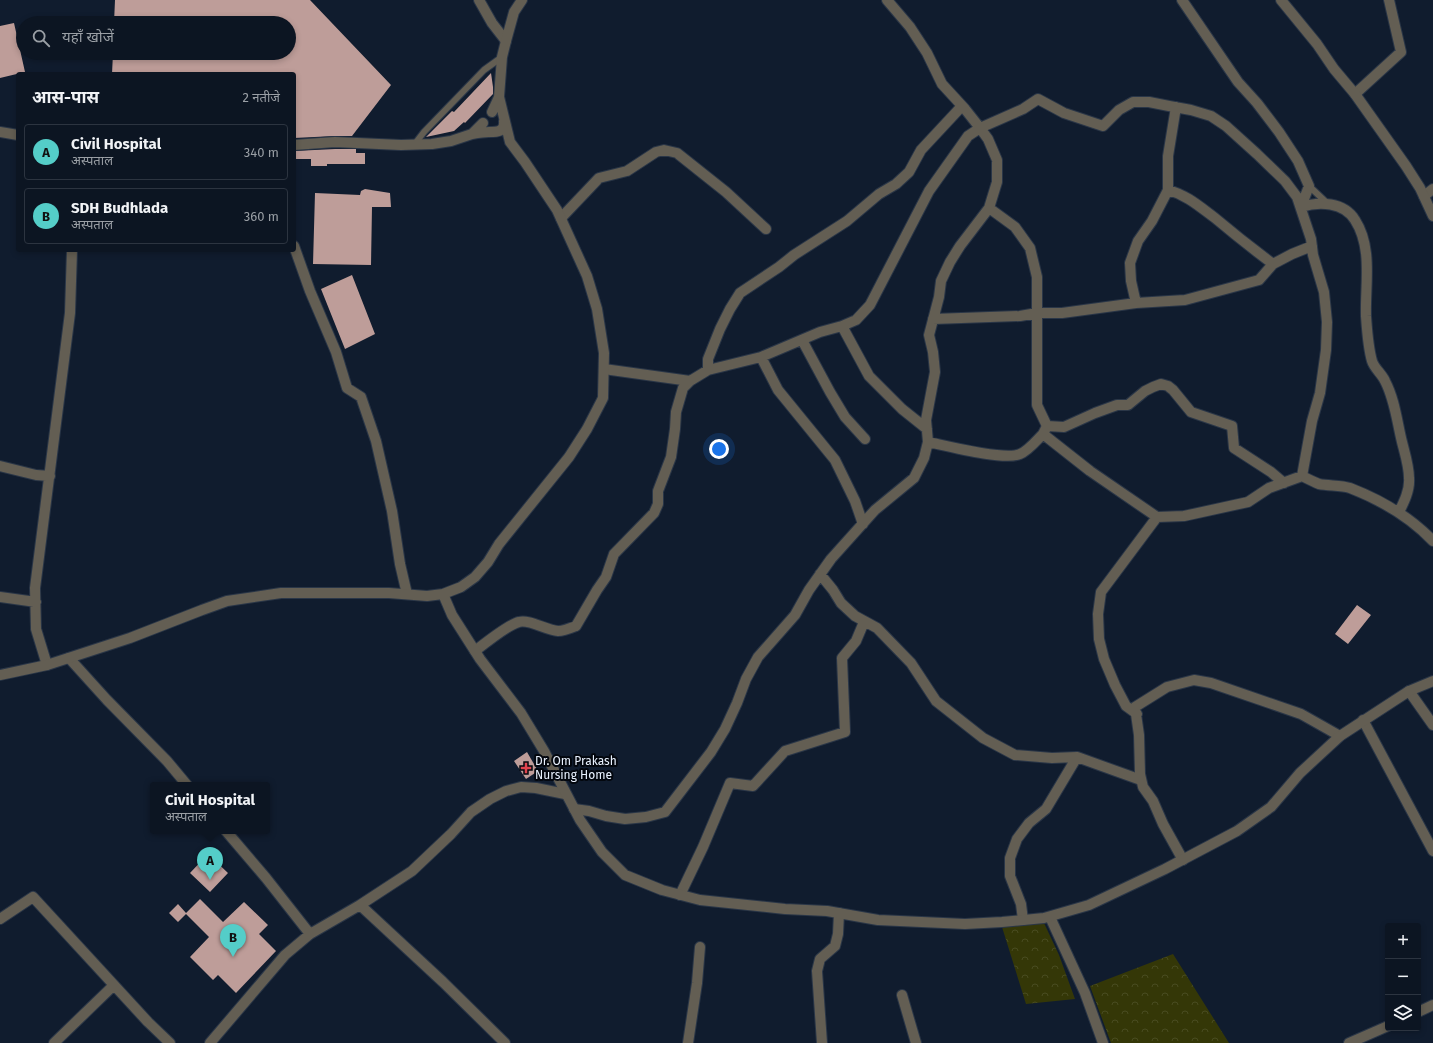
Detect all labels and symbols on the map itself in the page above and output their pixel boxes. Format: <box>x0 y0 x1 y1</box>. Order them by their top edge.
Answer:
your location <box>709 439 729 459</box>
place label: Dr. Om Prakash Nursing Home <box>535 754 617 782</box>
marker: Dr. Om Prakash Nursing Home <box>520 762 532 774</box>
pin: A <box>197 847 223 880</box>
pin: B <box>220 924 246 957</box>

